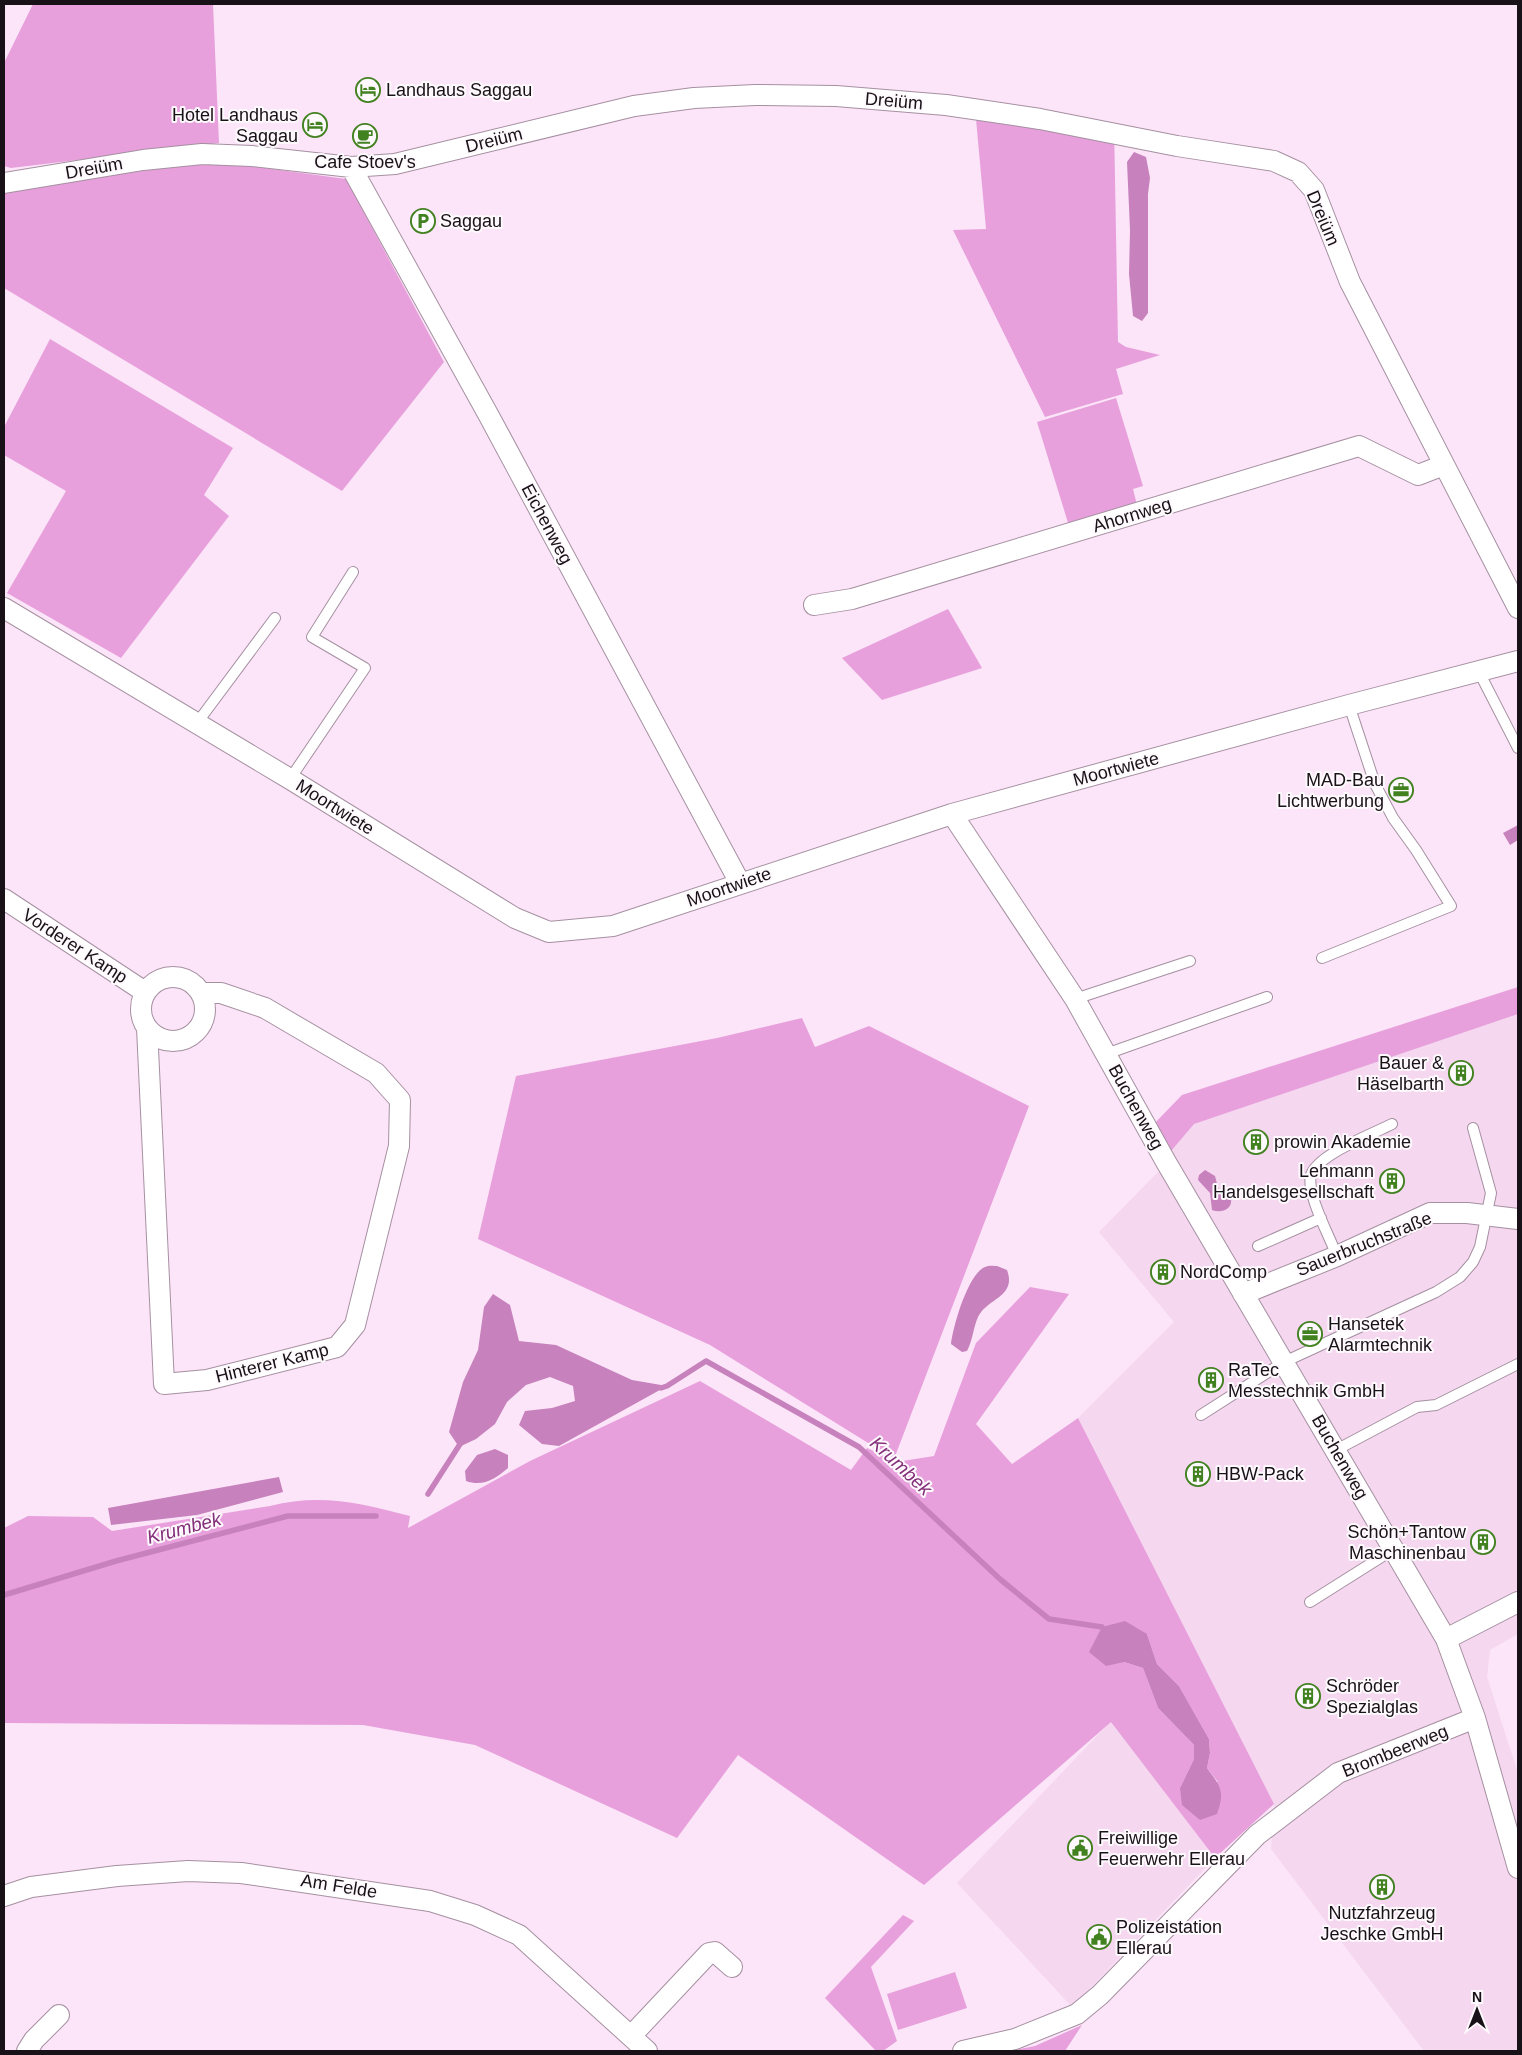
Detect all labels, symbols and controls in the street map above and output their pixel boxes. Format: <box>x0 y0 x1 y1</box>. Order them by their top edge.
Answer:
hotel icon: Landhaus Saggau <box>355 77 381 103</box>
place label: Landhaus Saggau <box>386 80 532 100</box>
street label: Dreiüm <box>864 89 924 113</box>
place label: Hotel Landhaus Saggau <box>172 105 298 146</box>
hotel icon: Hotel Landhaus Saggau <box>302 112 328 138</box>
cafe icon: Cafe Stoev's <box>352 123 378 149</box>
street label: Dreiüm <box>463 123 525 157</box>
place label: Cafe Stoev's <box>314 152 416 172</box>
street label: Dreiüm <box>64 153 124 183</box>
street label: Dreiüm <box>1302 187 1344 249</box>
parking icon: Saggau <box>410 208 436 234</box>
place label: Saggau <box>440 211 502 231</box>
street label: Eichenweg <box>517 480 577 568</box>
street label: Ahornweg <box>1090 494 1174 536</box>
street label: Moortwiete <box>1071 748 1161 790</box>
place label: MAD-Bau Lichtwerbung <box>1277 770 1384 811</box>
street label: Moortwiete <box>292 775 378 839</box>
office icon: MAD-Bau Lichtwerbung <box>1388 777 1414 803</box>
street label: Moortwiete <box>684 863 774 911</box>
street label: Vorderer Kamp <box>19 905 131 987</box>
place label: Bauer & Häselbarth <box>1357 1053 1444 1094</box>
building icon: Bauer & Häselbarth <box>1448 1060 1474 1086</box>
street label: Buchenweg <box>1104 1061 1168 1153</box>
building icon: prowin Akademie <box>1243 1129 1269 1155</box>
place label: prowin Akademie <box>1274 1132 1411 1152</box>
place label: Lehmann Handelsgesellschaft <box>1213 1161 1374 1202</box>
building icon: Lehmann Handelsgesellschaft <box>1379 1168 1405 1194</box>
street label: Sauerbruchstraße <box>1293 1208 1435 1280</box>
building icon: NordComp <box>1150 1259 1176 1285</box>
place label: NordComp <box>1180 1262 1267 1282</box>
place label: Hansetek Alarmtechnik <box>1328 1314 1433 1355</box>
office icon: Hansetek Alarmtechnik <box>1297 1321 1323 1347</box>
street label: Hinterer Kamp <box>213 1339 331 1387</box>
place label: RaTec Messtechnik GmbH <box>1228 1360 1385 1401</box>
building icon: RaTec Messtechnik GmbH <box>1198 1367 1224 1393</box>
street label: Buchenweg <box>1308 1411 1372 1503</box>
water label: Krumbek <box>866 1432 937 1501</box>
building icon: HBW-Pack <box>1185 1461 1211 1487</box>
place label: HBW-Pack <box>1216 1464 1305 1484</box>
water label: Krumbek <box>145 1508 225 1548</box>
place label: Schön+Tantow Maschinenbau <box>1347 1522 1467 1563</box>
building icon: Schön+Tantow Maschinenbau <box>1470 1529 1496 1555</box>
place label: Schröder Spezialglas <box>1326 1676 1418 1717</box>
building icon: Schröder Spezialglas <box>1295 1683 1321 1709</box>
street label: Brombeerweg <box>1339 1721 1451 1781</box>
place label: Freiwillige Feuerwehr Ellerau <box>1098 1828 1245 1869</box>
public building icon: Freiwillige Feuerwehr Ellerau <box>1067 1835 1093 1861</box>
street label: Am Felde <box>299 1870 379 1902</box>
building icon: Nutzfahrzeug Jeschke GmbH <box>1369 1874 1395 1900</box>
place label: Nutzfahrzeug Jeschke GmbH <box>1320 1903 1444 1944</box>
place label: Polizeistation Ellerau <box>1116 1917 1222 1958</box>
public building icon: Polizeistation Ellerau <box>1086 1924 1112 1950</box>
north arrow <box>1452 1985 1502 2035</box>
text: N <box>1472 1989 1482 2005</box>

